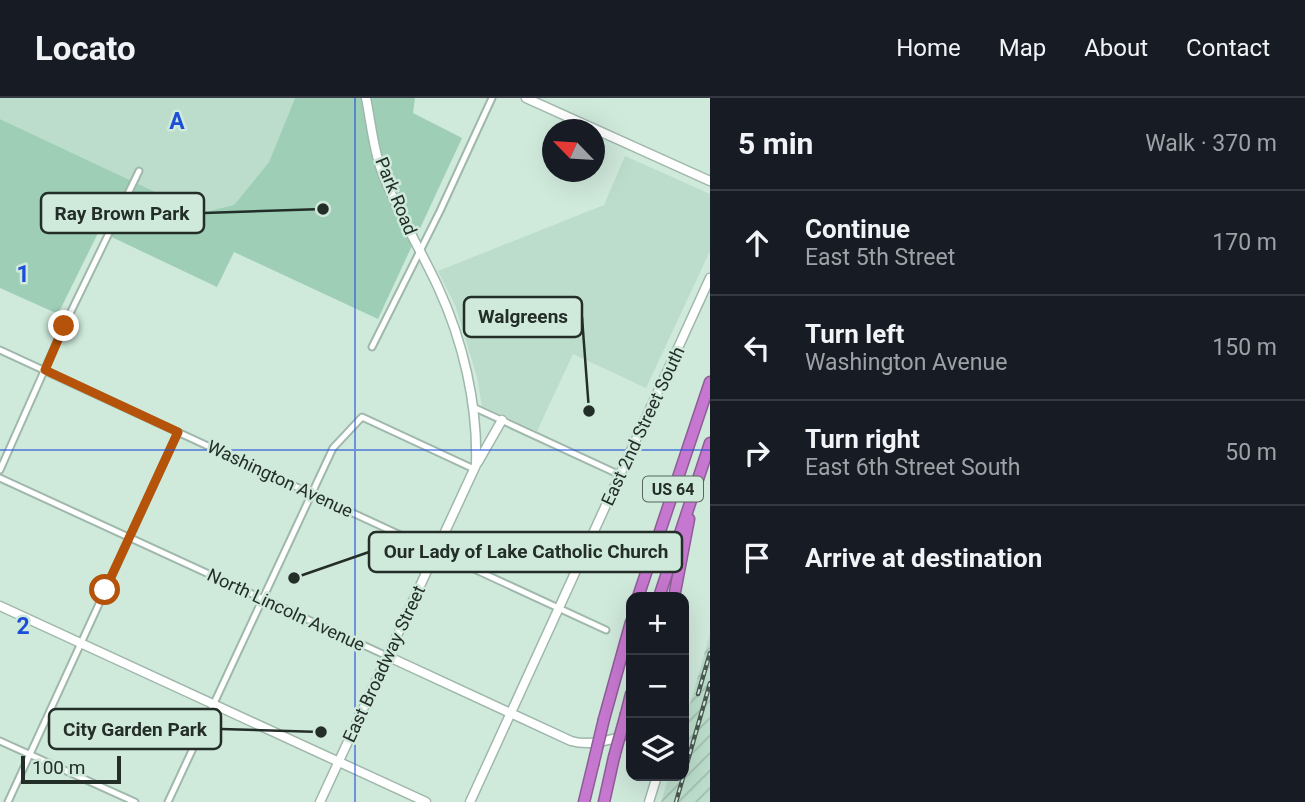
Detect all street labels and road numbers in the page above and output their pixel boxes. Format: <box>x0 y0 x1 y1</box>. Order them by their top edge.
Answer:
street label: Park Road <box>371 154 422 238</box>
street label: East 2nd Street South <box>596 343 689 509</box>
street label: Washington Avenue <box>204 436 356 522</box>
road number: US 64 <box>643 476 703 502</box>
street label: North Lincoln Avenue <box>204 564 368 655</box>
street label: East Broadway Street <box>338 582 429 746</box>

